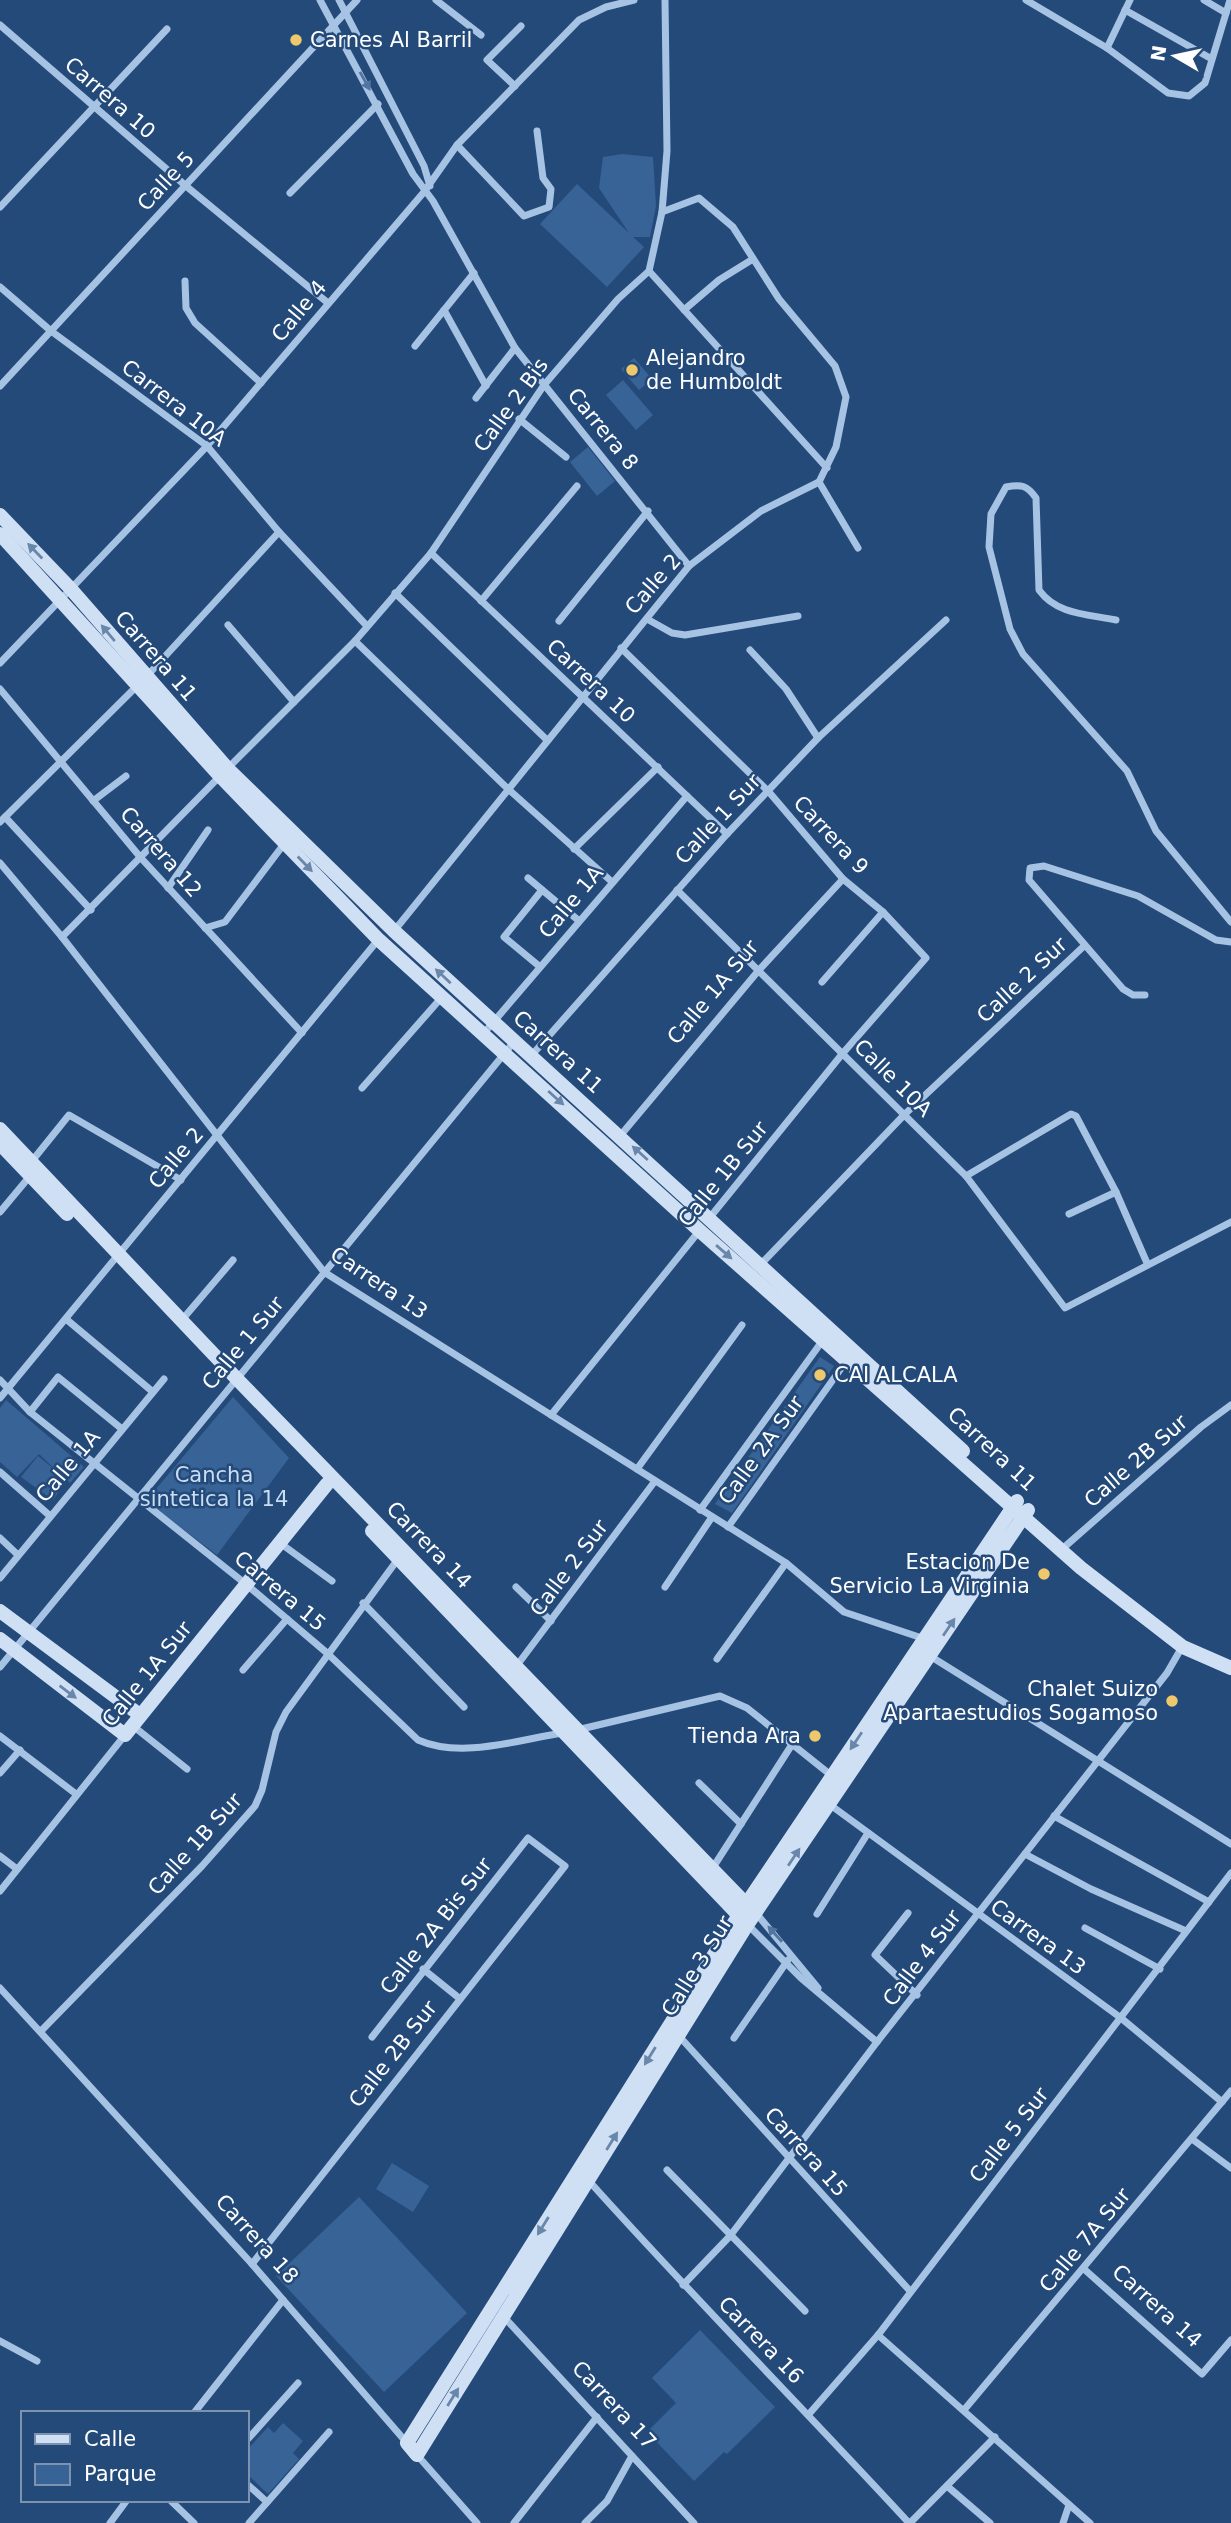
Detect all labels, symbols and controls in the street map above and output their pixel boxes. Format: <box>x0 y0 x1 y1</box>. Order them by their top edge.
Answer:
north arrow <box>1140 21 1210 91</box>
place label: Carnes Al Barril <box>310 28 472 52</box>
marker: Carnes Al Barril <box>288 32 304 48</box>
text: N <box>1146 44 1170 63</box>
street label: Carrera 10 <box>60 52 160 144</box>
one-way arrow <box>359 71 371 91</box>
street label: Calle 5 <box>133 146 199 216</box>
street label: Calle 4 <box>267 276 331 346</box>
place label: Alejandro de Humboldt <box>646 346 782 394</box>
street label: Calle 2 Bis <box>469 353 553 457</box>
street label: Carrera 10A <box>117 355 232 452</box>
marker: Alejandro de Humboldt <box>624 362 640 378</box>
street label: Carrera 8 <box>563 383 643 475</box>
one-way arrow <box>27 543 43 560</box>
street label: Calle 2 <box>620 549 686 619</box>
street label: Carrera 11 <box>110 606 202 706</box>
one-way arrow <box>101 624 116 641</box>
street label: Carrera 10 <box>542 634 640 728</box>
street label: Calle 1 Sur <box>670 769 766 869</box>
street label: Carrera 9 <box>789 791 873 879</box>
street label: Carrera 12 <box>115 802 207 902</box>
one-way arrow <box>296 855 313 872</box>
street label: Calle 1A <box>534 861 608 943</box>
street label: Calle 2 Sur <box>972 932 1072 1028</box>
street label: Calle 1A Sur <box>663 935 764 1049</box>
one-way arrow <box>434 968 452 984</box>
street label: Carrera 11 <box>508 1006 608 1098</box>
street label: Calle 10A <box>849 1034 937 1122</box>
one-way arrow <box>547 1090 564 1106</box>
street label: Calle 1B Sur <box>673 1116 773 1231</box>
street label: Calle 2 <box>144 1123 208 1193</box>
one-way arrow <box>631 1146 648 1161</box>
street label: Carrera 13 <box>326 1242 432 1324</box>
one-way arrow <box>715 1244 732 1259</box>
street label: Calle 1 Sur <box>197 1291 289 1394</box>
place label: CAI ALCALA <box>834 1363 958 1387</box>
marker: CAI ALCALA <box>812 1367 828 1383</box>
street label: Calle 2A Sur <box>714 1391 809 1509</box>
street label: Carrera 11 <box>943 1402 1041 1496</box>
street label: Calle 2B Sur <box>1080 1410 1193 1512</box>
street label: Calle 1A <box>31 1425 105 1507</box>
park label: Cancha sintetica la 14 <box>140 1463 288 1511</box>
street label: Carrera 14 <box>382 1496 476 1594</box>
street label: Calle 2 Sur <box>525 1515 613 1621</box>
street label: Carrera 15 <box>229 1546 331 1636</box>
place label: Estacion De Servicio La Virginia <box>830 1550 1030 1598</box>
marker: Estacion De Servicio La Virginia <box>1036 1566 1052 1582</box>
street label: Calle 1A Sur <box>97 1616 197 1731</box>
one-way arrow <box>942 1618 955 1637</box>
place label: Chalet Suizo Apartaestudios Sogamoso <box>883 1677 1158 1725</box>
one-way arrow <box>59 1684 77 1698</box>
marker: Chalet Suizo Apartaestudios Sogamoso <box>1164 1693 1180 1709</box>
place label: Tienda Ara <box>687 1724 801 1748</box>
marker: Tienda Ara <box>807 1728 823 1744</box>
one-way arrow <box>850 1731 863 1750</box>
street label: Calle 1B Sur <box>143 1788 247 1900</box>
one-way arrow <box>787 1847 800 1866</box>
street label: Calle 2A Bis Sur <box>375 1853 497 1999</box>
street label: Carrera 13 <box>986 1894 1090 1980</box>
street label: Calle 4 Sur <box>878 1905 966 2011</box>
street label: Calle 3 Sur <box>657 1911 738 2021</box>
one-way arrow <box>767 1926 783 1943</box>
street label: Calle 2B Sur <box>344 1996 442 2112</box>
one-way arrow <box>644 2046 657 2066</box>
street label: Calle 5 Sur <box>964 2082 1054 2187</box>
street label: Carrera 15 <box>760 2102 852 2202</box>
one-way arrow <box>606 2132 619 2151</box>
street label: Calle 7A Sur <box>1035 2183 1136 2297</box>
street label: Carrera 18 <box>211 2189 303 2289</box>
one-way arrow <box>537 2216 550 2235</box>
street label: Carrera 14 <box>1107 2260 1207 2352</box>
street label: Carrera 16 <box>714 2291 808 2389</box>
street label: Carrera 17 <box>567 2356 661 2454</box>
one-way arrow <box>447 2387 460 2406</box>
legend <box>21 2411 248 2502</box>
text: Calle <box>84 2427 136 2451</box>
text: Parque <box>84 2462 156 2486</box>

